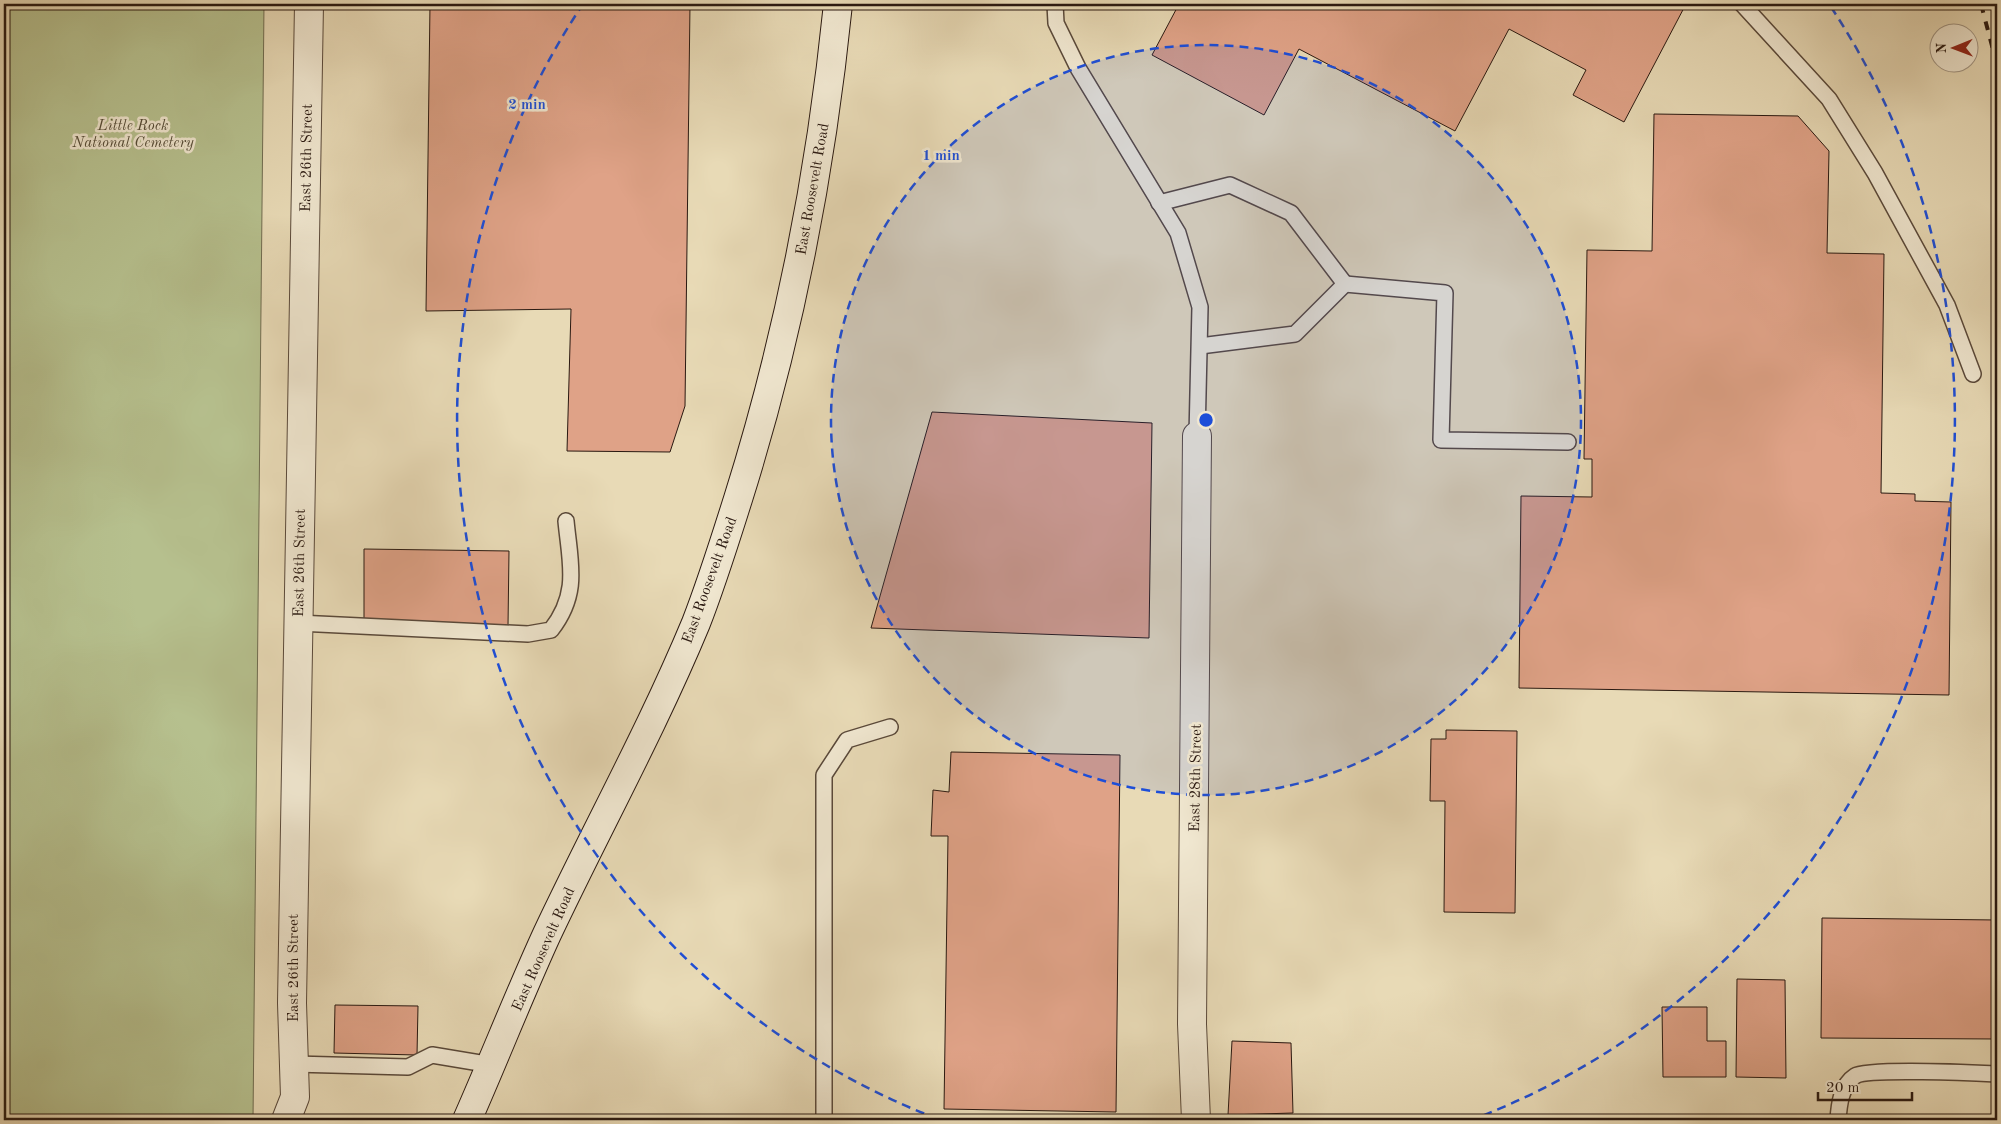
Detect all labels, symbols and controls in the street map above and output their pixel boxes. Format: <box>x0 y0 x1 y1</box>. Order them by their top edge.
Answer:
north arrow <box>1928 22 1978 72</box>
text: N <box>1935 42 1949 54</box>
text: 2 min <box>508 98 546 113</box>
street label: East 26th Street <box>299 104 316 212</box>
park label: Little Rock National Cemetery <box>71 119 194 151</box>
street label: East Roosevelt Road <box>794 122 833 256</box>
text: 1 min <box>922 149 960 164</box>
centre of rings <box>1197 411 1215 429</box>
street label: East 26th Street <box>292 509 309 617</box>
street label: East Roosevelt Road <box>680 515 740 646</box>
street label: East 28th Street <box>1188 724 1205 832</box>
street label: East Roosevelt Road <box>510 885 578 1014</box>
street label: East 26th Street <box>287 914 302 1022</box>
scale bar <box>1818 1069 1912 1101</box>
text: 20 m <box>1826 1081 1860 1096</box>

